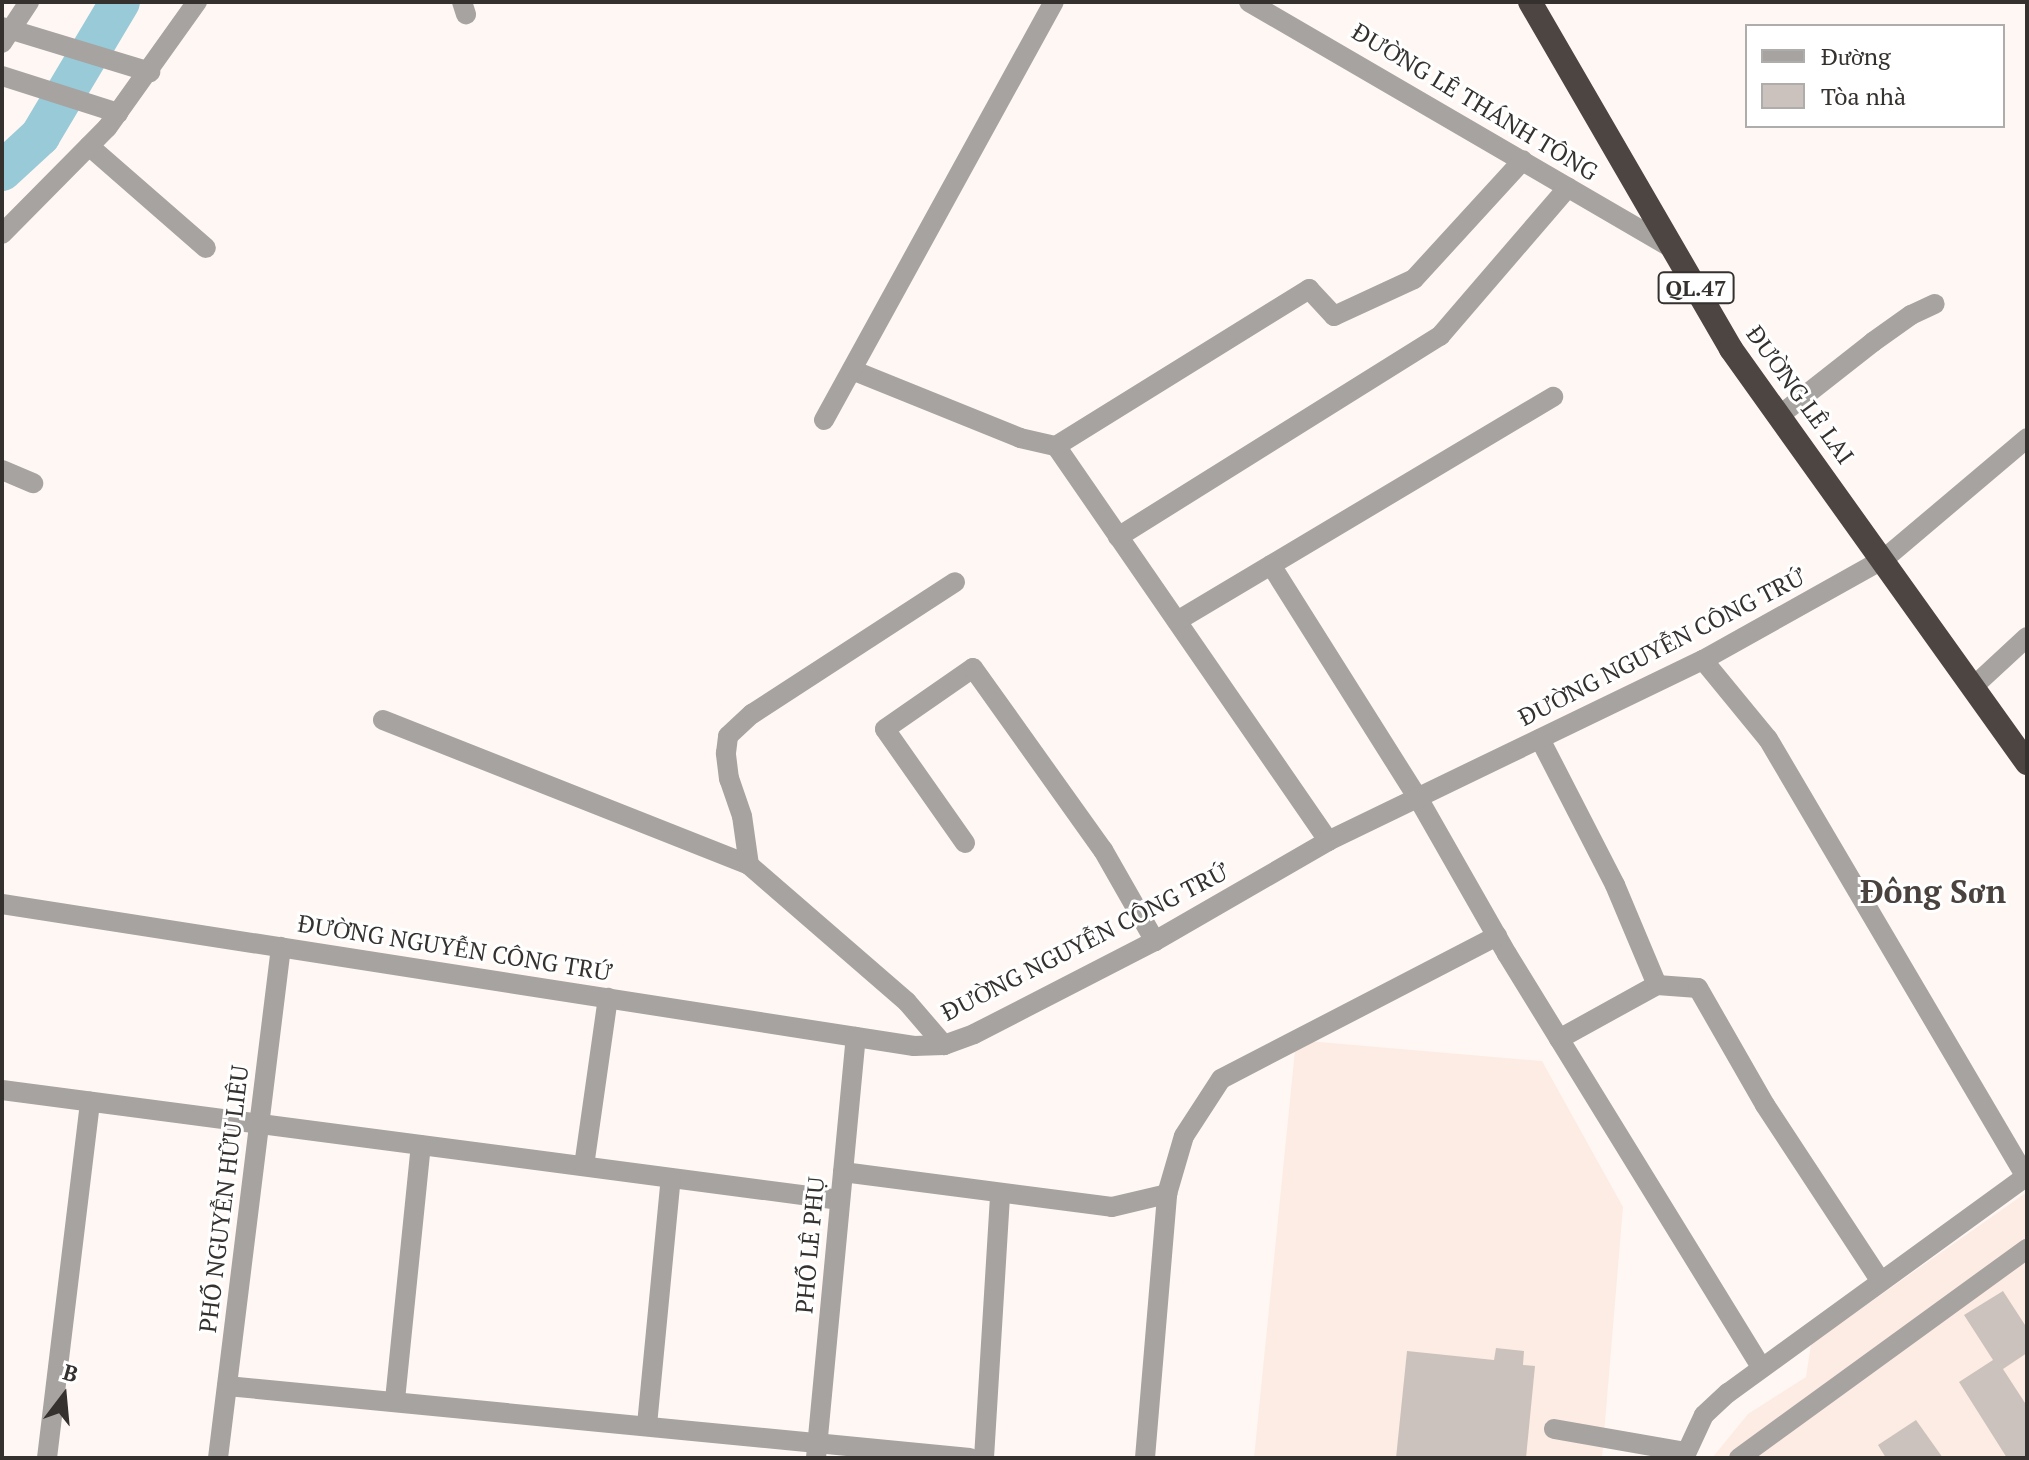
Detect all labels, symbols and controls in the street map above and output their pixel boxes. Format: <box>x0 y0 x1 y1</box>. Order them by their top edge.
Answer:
street label: ĐƯỜNG LÊ THÁNH TÔNG <box>1347 17 1603 187</box>
legend <box>1745 24 2005 128</box>
text: Đường <box>1821 40 1891 72</box>
text: Tòa nhà <box>1821 80 1906 112</box>
road number: QL.47 <box>1656 270 1736 306</box>
street label: ĐƯỜNG LÊ LAI <box>1740 320 1860 470</box>
street label: ĐƯỜNG NGUYỄN CÔNG TRỨ <box>1514 562 1810 732</box>
street label: ĐƯỜNG NGUYỄN CÔNG TRỨ <box>937 857 1233 1027</box>
district label: Đông Sơn <box>1860 872 2006 910</box>
street label: ĐƯỜNG NGUYỄN CÔNG TRỨ <box>296 909 614 987</box>
street label: PHỐ NGUYỄN HỮU LIÊU <box>193 1064 255 1334</box>
street label: PHỐ LÊ PHỤ <box>790 1175 830 1315</box>
north arrow <box>24 1356 104 1436</box>
text: B <box>60 1357 82 1388</box>

